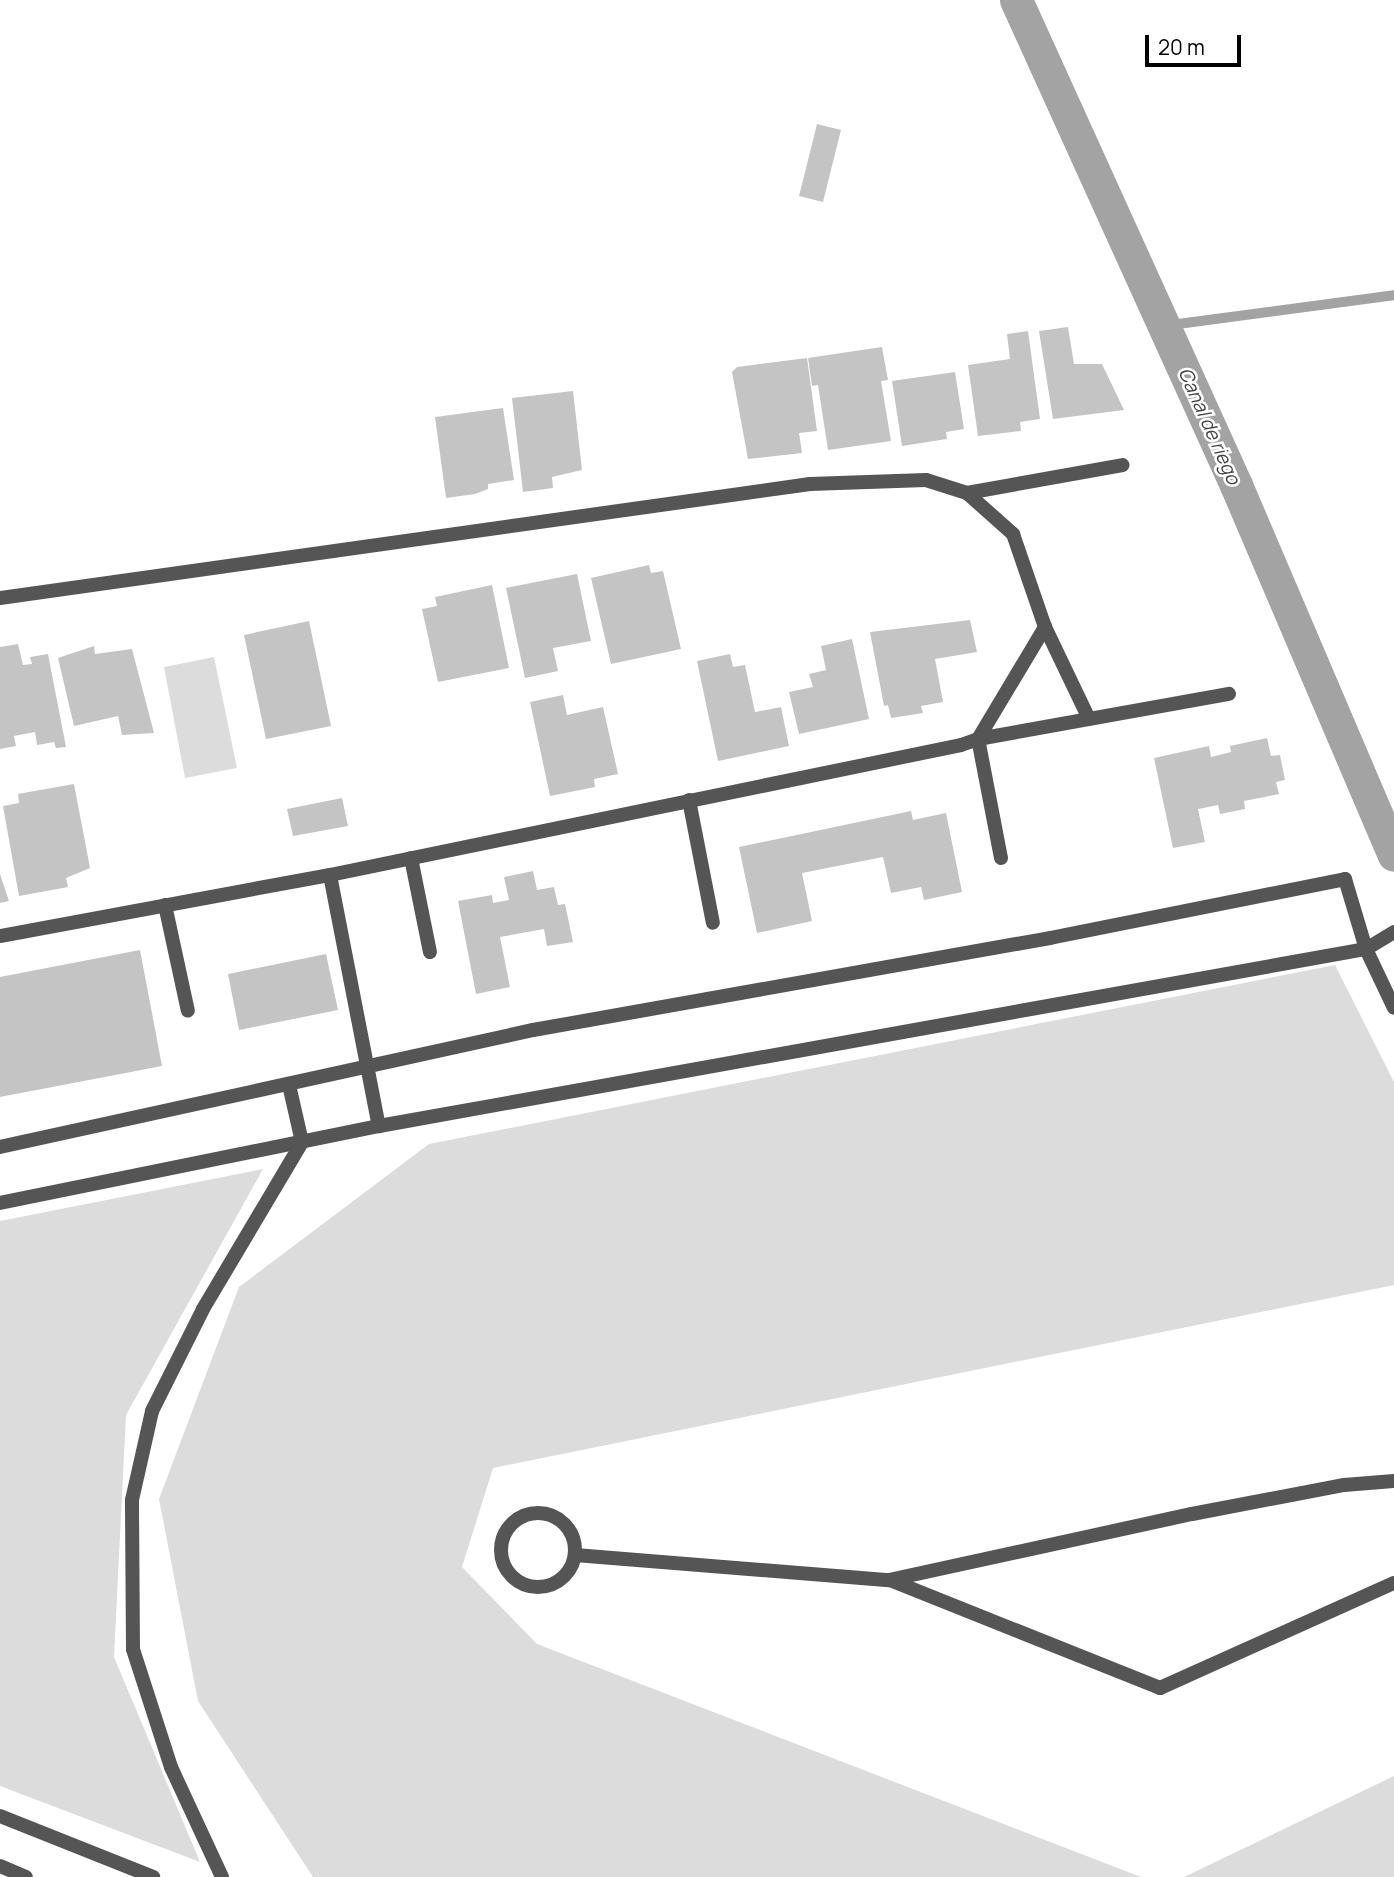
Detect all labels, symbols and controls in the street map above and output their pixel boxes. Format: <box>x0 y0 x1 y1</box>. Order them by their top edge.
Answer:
scale bar <box>1149 21 1245 65</box>
text: 20 m <box>1158 33 1205 61</box>
water label: Canal de riego <box>1173 364 1245 488</box>

